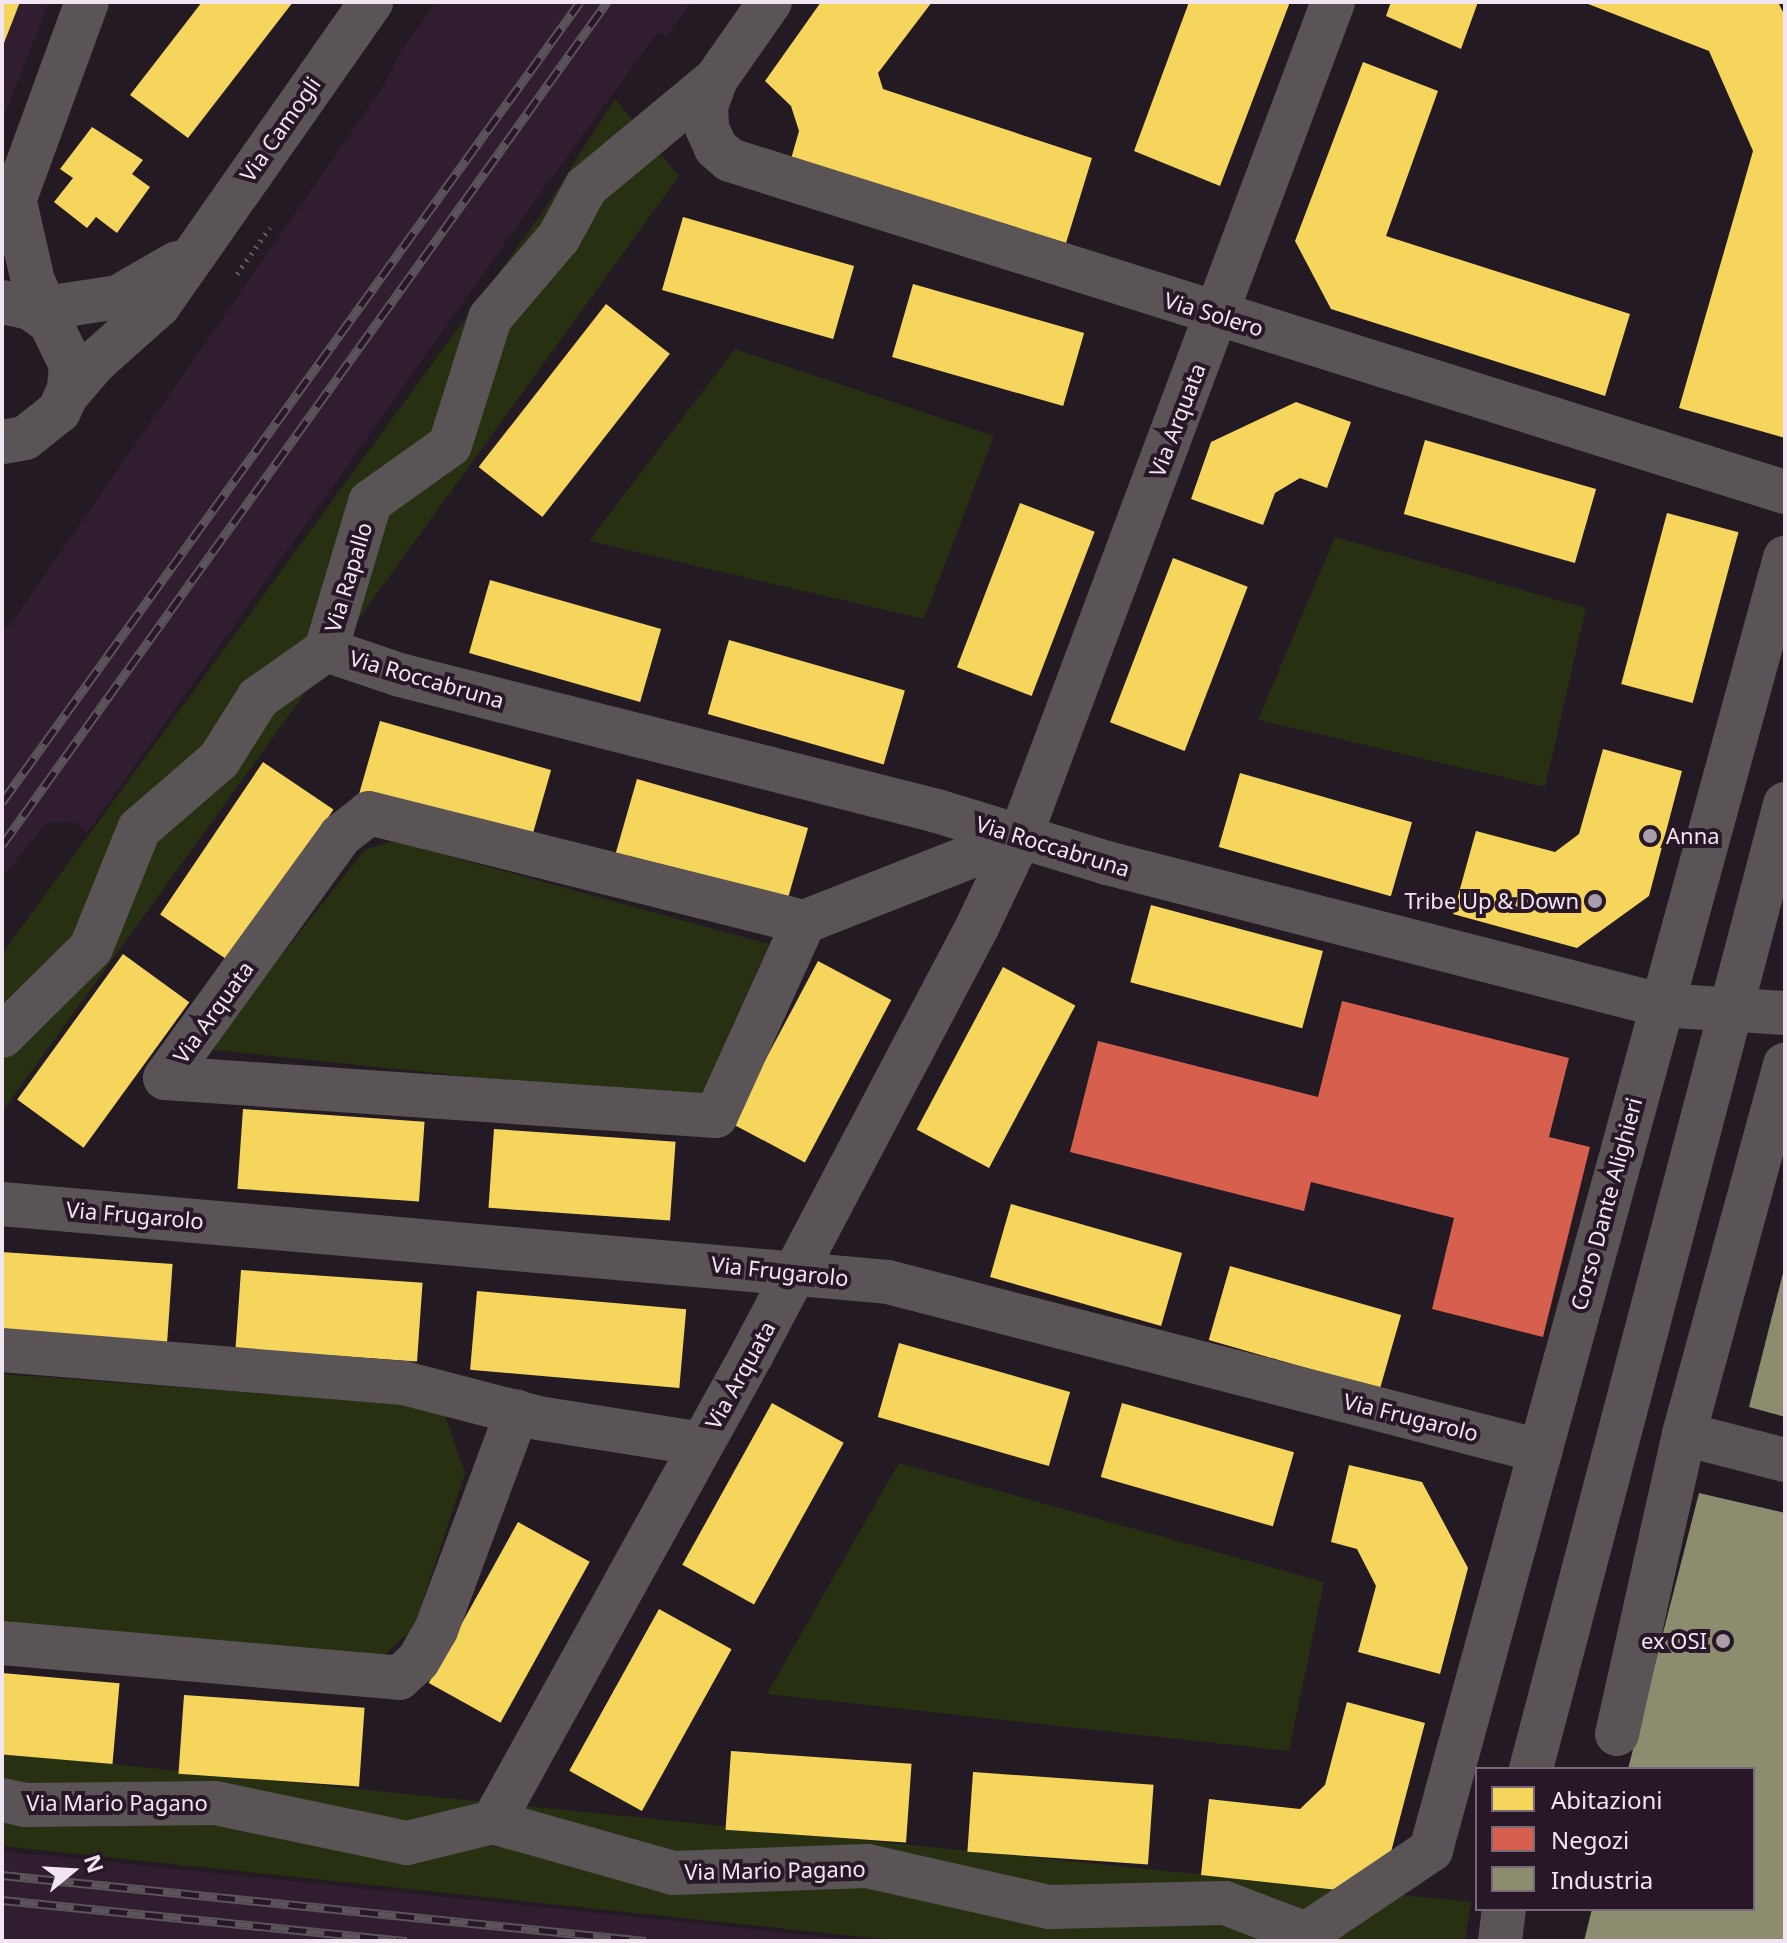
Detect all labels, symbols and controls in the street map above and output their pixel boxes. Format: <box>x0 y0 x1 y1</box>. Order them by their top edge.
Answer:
street label: Via Camogli <box>234 71 326 187</box>
street label: Via Solero <box>1161 286 1267 342</box>
street label: Via Arquata <box>1143 360 1211 480</box>
street label: Via Rapallo <box>319 519 377 635</box>
street label: Via Roccabruna <box>347 644 507 714</box>
street label: Via Roccabruna <box>973 810 1133 882</box>
place label: Anna <box>1666 823 1720 849</box>
marker: Anna <box>1641 827 1659 845</box>
place label: Tribe Up & Down <box>1404 888 1579 914</box>
marker: Tribe Up & Down <box>1586 892 1604 910</box>
street label: Via Arquata <box>167 956 259 1068</box>
street label: Corso Dante Alighieri <box>1565 1095 1647 1313</box>
street label: Via Frugarolo <box>65 1196 205 1234</box>
street label: Via Frugarolo <box>710 1251 850 1291</box>
street label: Via Arquata <box>700 1316 780 1434</box>
street label: Via Frugarolo <box>1341 1388 1481 1446</box>
place label: ex OSI <box>1641 1628 1707 1654</box>
marker: ex OSI <box>1714 1632 1732 1650</box>
legend <box>1475 1767 1755 1911</box>
text: Abitazioni <box>1551 1783 1662 1816</box>
street label: Via Mario Pagano <box>26 1790 208 1816</box>
text: Negozi <box>1551 1823 1629 1856</box>
north arrow <box>32 1831 112 1911</box>
text: N <box>78 1850 112 1877</box>
street label: Via Mario Pagano <box>684 1855 866 1885</box>
text: Industria <box>1551 1863 1653 1896</box>

